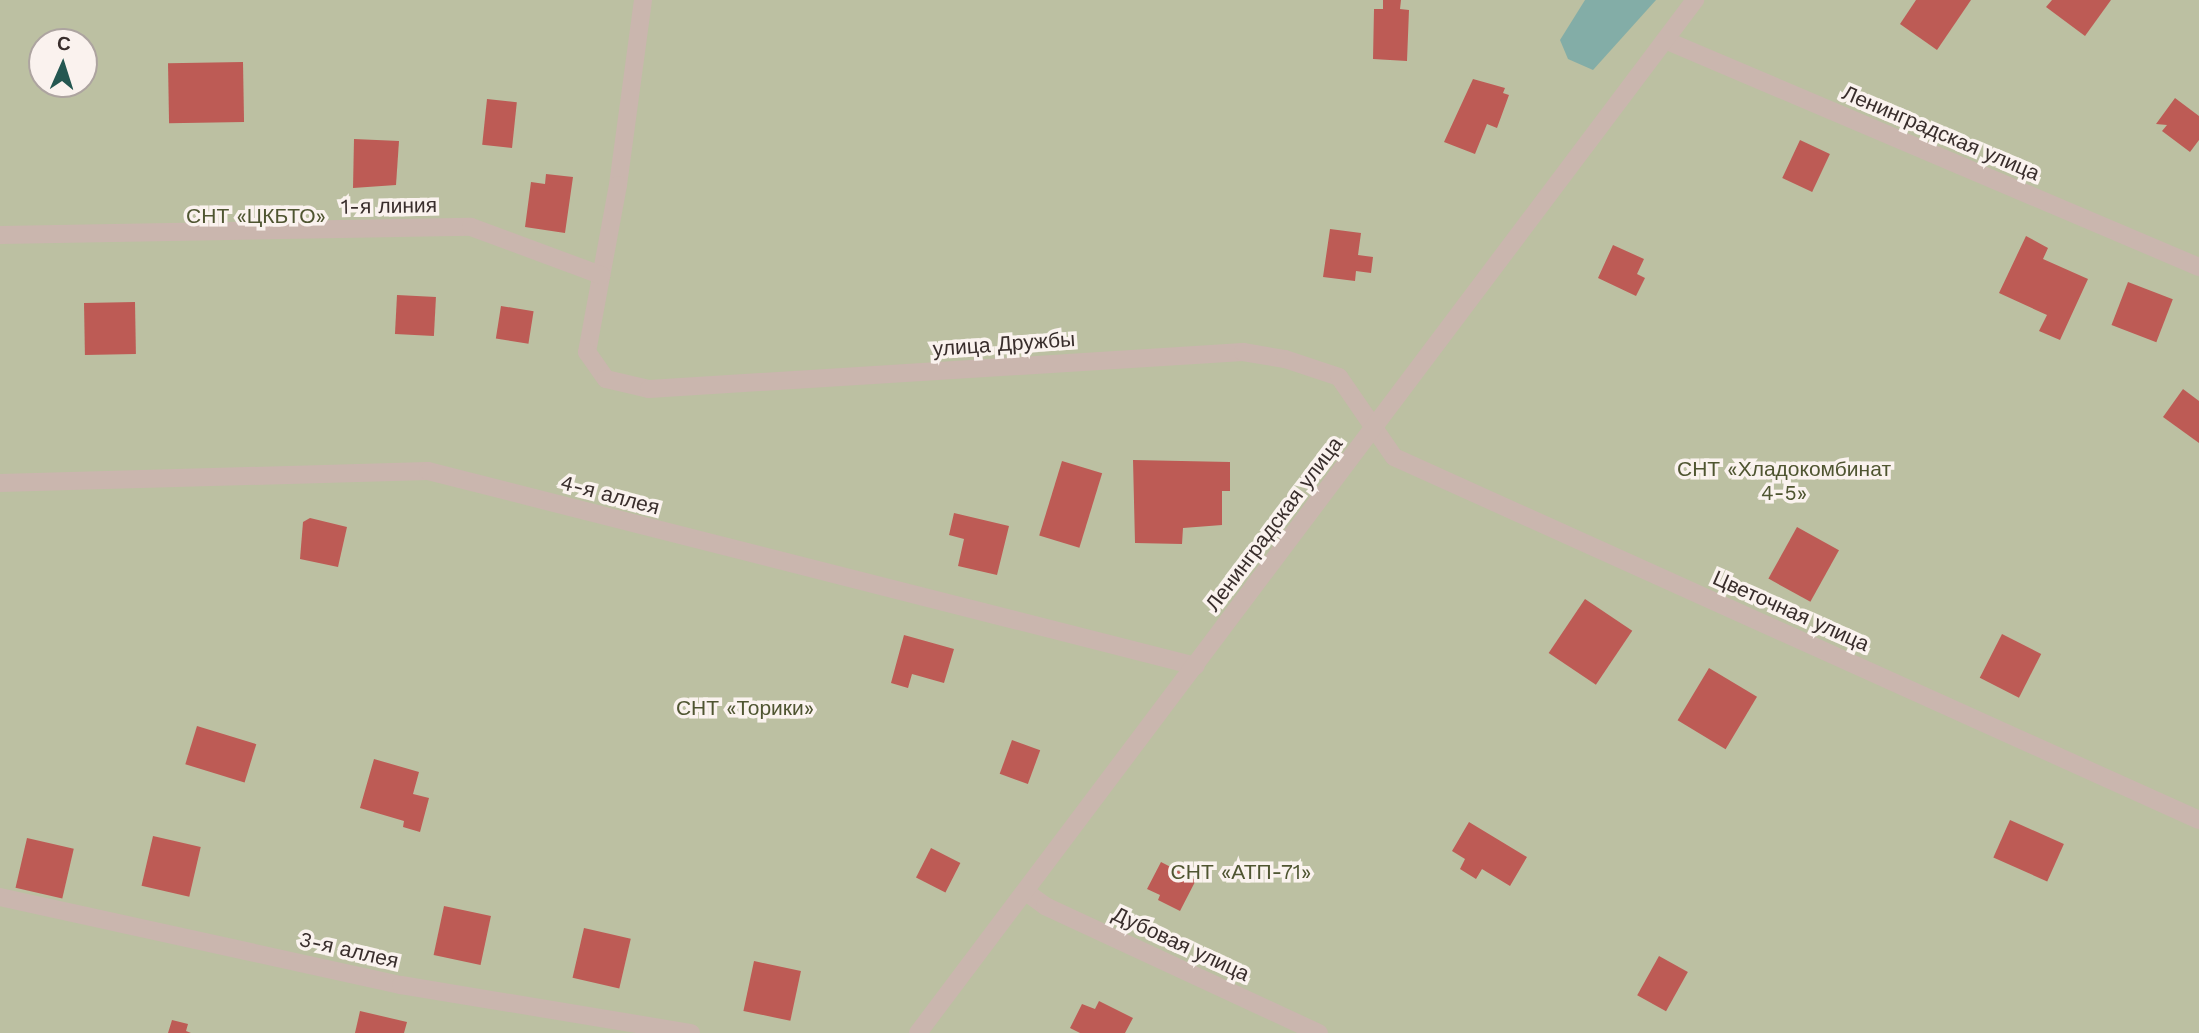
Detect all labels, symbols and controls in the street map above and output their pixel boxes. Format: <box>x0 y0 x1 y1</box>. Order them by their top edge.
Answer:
north arrow <box>28 28 98 98</box>
text: С <box>57 32 71 55</box>
street label: Ленинградская улица <box>1839 80 2043 186</box>
street label: 1-я линия <box>341 193 437 219</box>
park label: СНТ «ЦКБТО» <box>186 203 326 229</box>
street label: улица Дружбы <box>932 326 1076 362</box>
street label: Ленинградская улица <box>1200 432 1348 616</box>
park label: СНТ «Хладокомбинат 4-5» <box>1677 456 1891 506</box>
street label: 4-я аллея <box>558 470 662 520</box>
street label: Цветочная улица <box>1709 565 1873 657</box>
park label: СНТ «Торики» <box>676 695 814 721</box>
park label: СНТ «АТП-71» <box>1171 859 1311 885</box>
street label: Дубовая улица <box>1109 901 1253 987</box>
street label: 3-я аллея <box>297 926 401 974</box>

